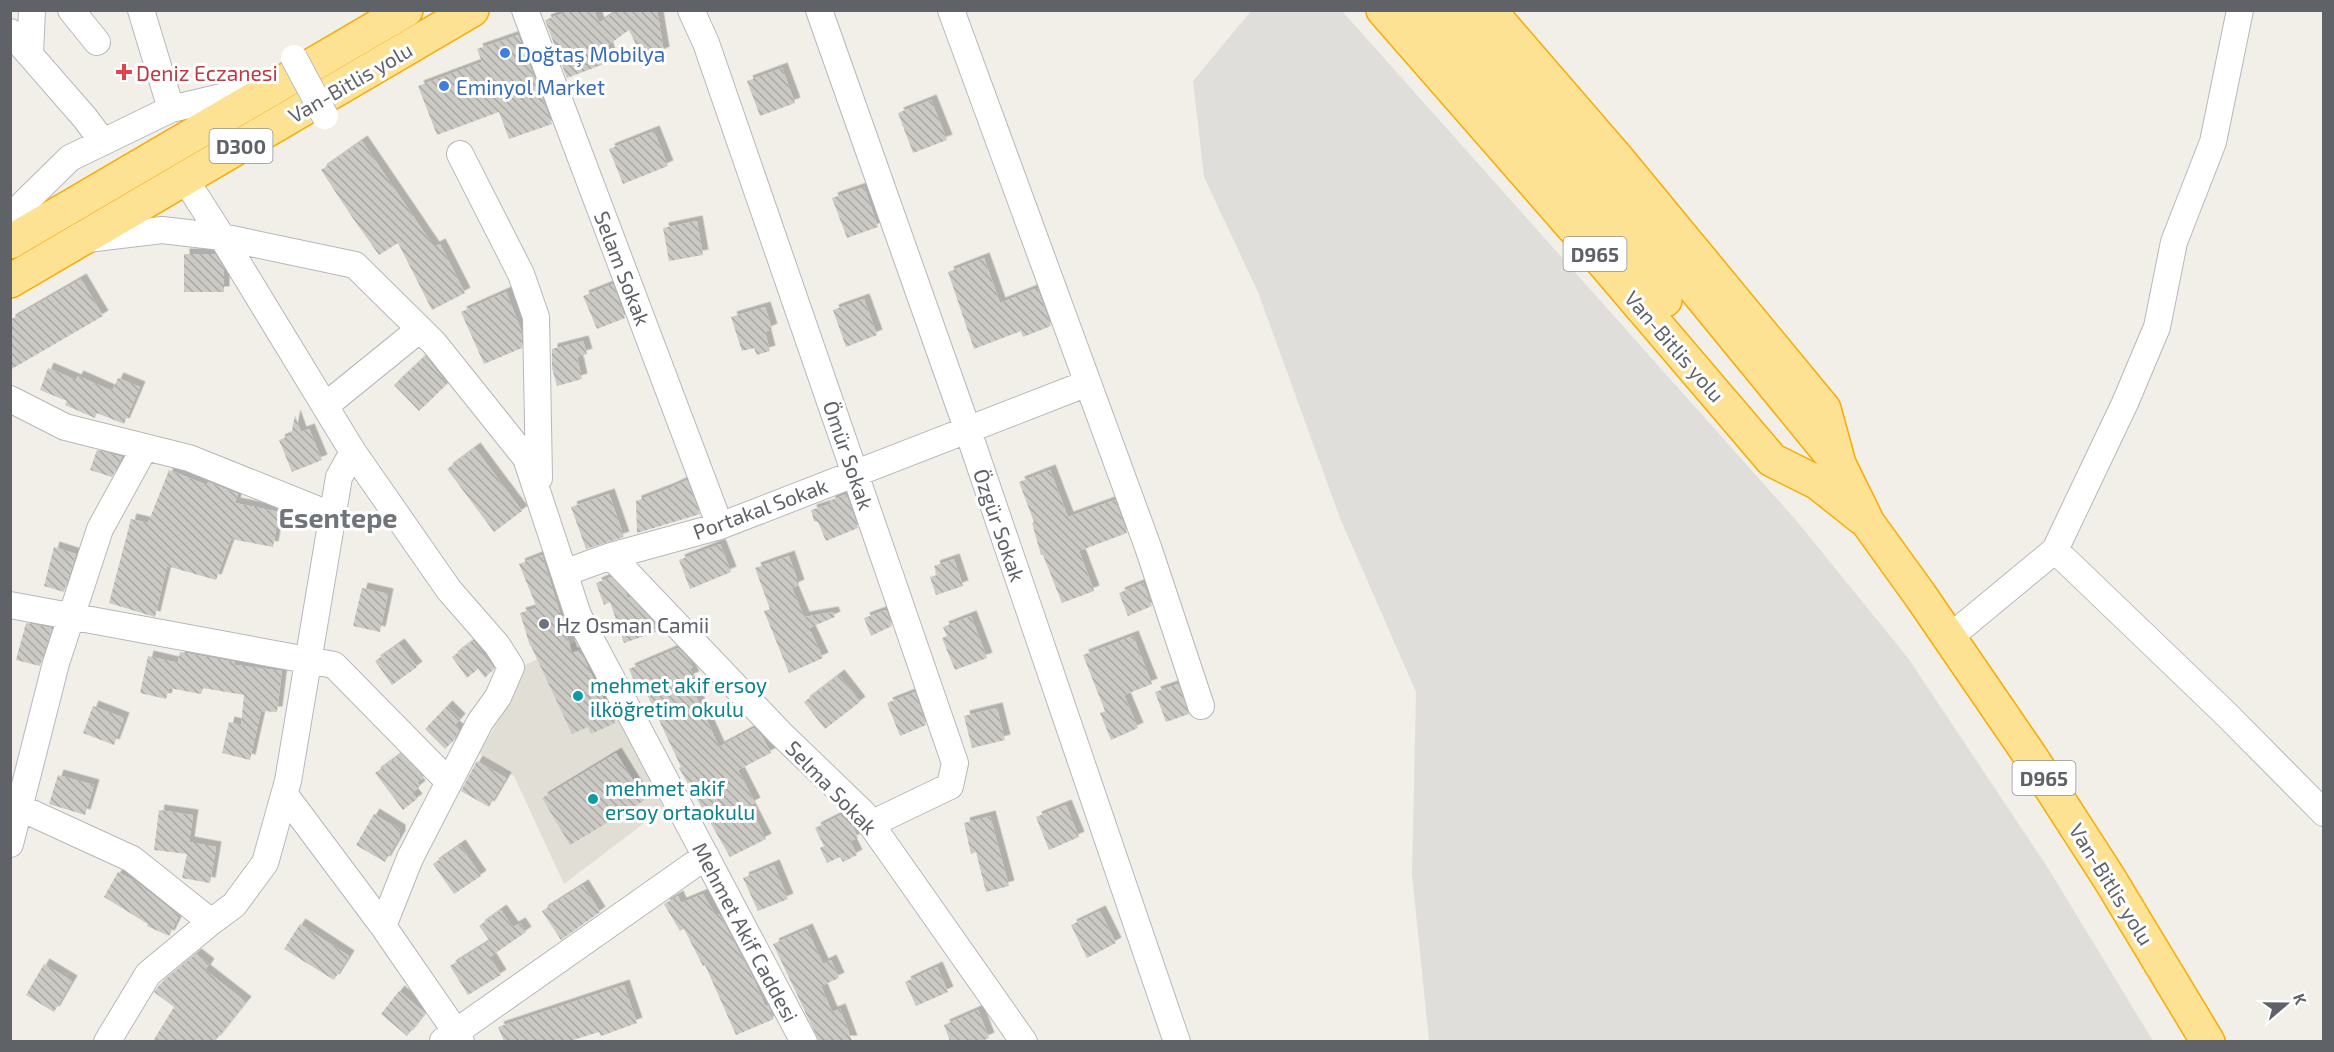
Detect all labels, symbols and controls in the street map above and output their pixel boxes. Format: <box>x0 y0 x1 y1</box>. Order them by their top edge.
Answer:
street label: Van-Bitlis yolu <box>284 36 416 128</box>
place label: Doğtaş Mobilya <box>517 41 665 68</box>
marker: Doğtaş Mobilya <box>498 46 512 60</box>
place label: Deniz Eczanesi <box>136 60 278 85</box>
marker: Deniz Eczanesi <box>117 65 131 79</box>
place label: Eminyol Market <box>456 74 605 99</box>
marker: Eminyol Market <box>437 79 451 93</box>
road number: D300 <box>210 129 272 163</box>
street label: Selam Sokak <box>590 207 656 329</box>
road number: D965 <box>1564 237 1626 271</box>
street label: Van-Bitlis yolu <box>1620 285 1730 407</box>
street label: Ömür Sokak <box>819 397 879 513</box>
street label: Özgür Sokak <box>969 465 1031 585</box>
street label: Portakal Sokak <box>689 472 831 544</box>
district label: Esentepe <box>278 501 398 533</box>
place label: Hz Osman Camii <box>556 612 709 637</box>
marker: Hz Osman Camii <box>537 617 551 631</box>
place label: mehmet akif ersoy ilköğretim okulu <box>590 672 767 721</box>
marker: mehmet akif ersoy ilköğretim okulu <box>571 689 585 703</box>
street label: Selma Sokak <box>781 735 883 839</box>
road number: D965 <box>2012 761 2076 795</box>
place label: mehmet akif ersoy ortaokulu <box>605 775 755 824</box>
marker: mehmet akif ersoy ortaokulu <box>586 792 600 806</box>
street label: Van-Bitlis yolu <box>2065 818 2159 950</box>
street label: Mehmet Akif Caddesi <box>688 838 804 1026</box>
north arrow <box>2256 974 2316 1034</box>
text: K <box>2290 991 2312 1008</box>

